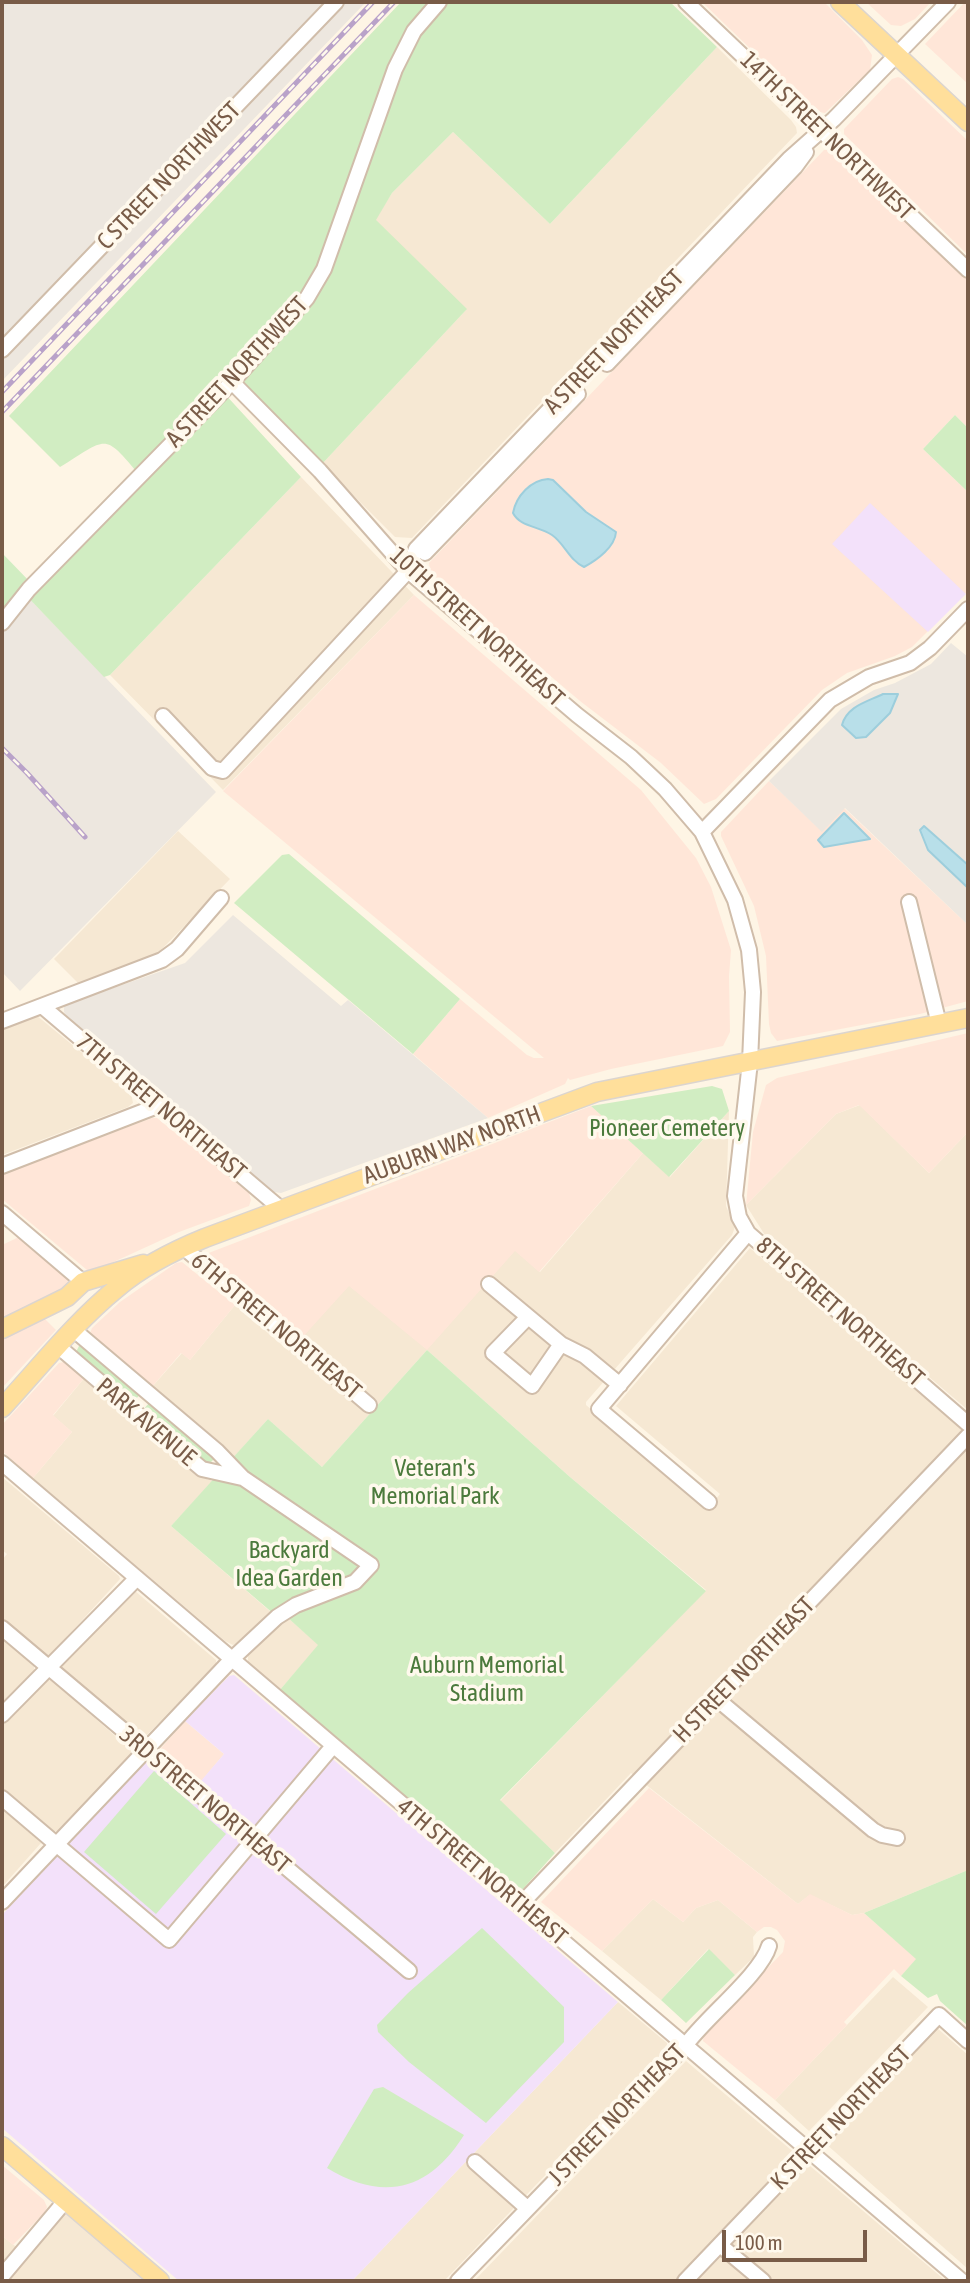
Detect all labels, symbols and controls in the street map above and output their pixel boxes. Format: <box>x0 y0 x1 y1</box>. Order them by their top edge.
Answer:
street label: 14TH STREET NORTHWEST <box>734 46 920 226</box>
street label: C STREET NORTHWEST <box>91 96 247 256</box>
street label: A STREET NORTHEAST <box>538 264 690 420</box>
street label: A STREET NORTHWEST <box>160 291 314 453</box>
street label: 10TH STREET NORTHEAST <box>384 541 570 713</box>
street label: 7TH STREET NORTHEAST <box>70 1027 252 1187</box>
street label: AUBURN WAY NORTH <box>359 1099 545 1191</box>
park label: Pioneer Cemetery <box>589 1114 745 1142</box>
street label: 8TH STREET NORTHEAST <box>750 1231 930 1393</box>
street label: 6TH STREET NORTHEAST <box>185 1246 367 1406</box>
street label: PARK AVENUE <box>90 1372 202 1472</box>
park label: Veteran's Memorial Park <box>370 1454 500 1510</box>
park label: Backyard Idea Garden <box>235 1536 343 1592</box>
street label: H STREET NORTHEAST <box>667 1591 821 1749</box>
park label: Auburn Memorial Stadium <box>410 1651 564 1707</box>
street label: 3RD STREET NORTHEAST <box>114 1720 296 1880</box>
street label: 4TH STREET NORTHEAST <box>391 1792 573 1952</box>
street label: J STREET NORTHEAST <box>542 2038 692 2192</box>
street label: K STREET NORTHEAST <box>765 2040 917 2196</box>
scale bar <box>725 2216 870 2260</box>
text: 100 m <box>735 2230 783 2254</box>

